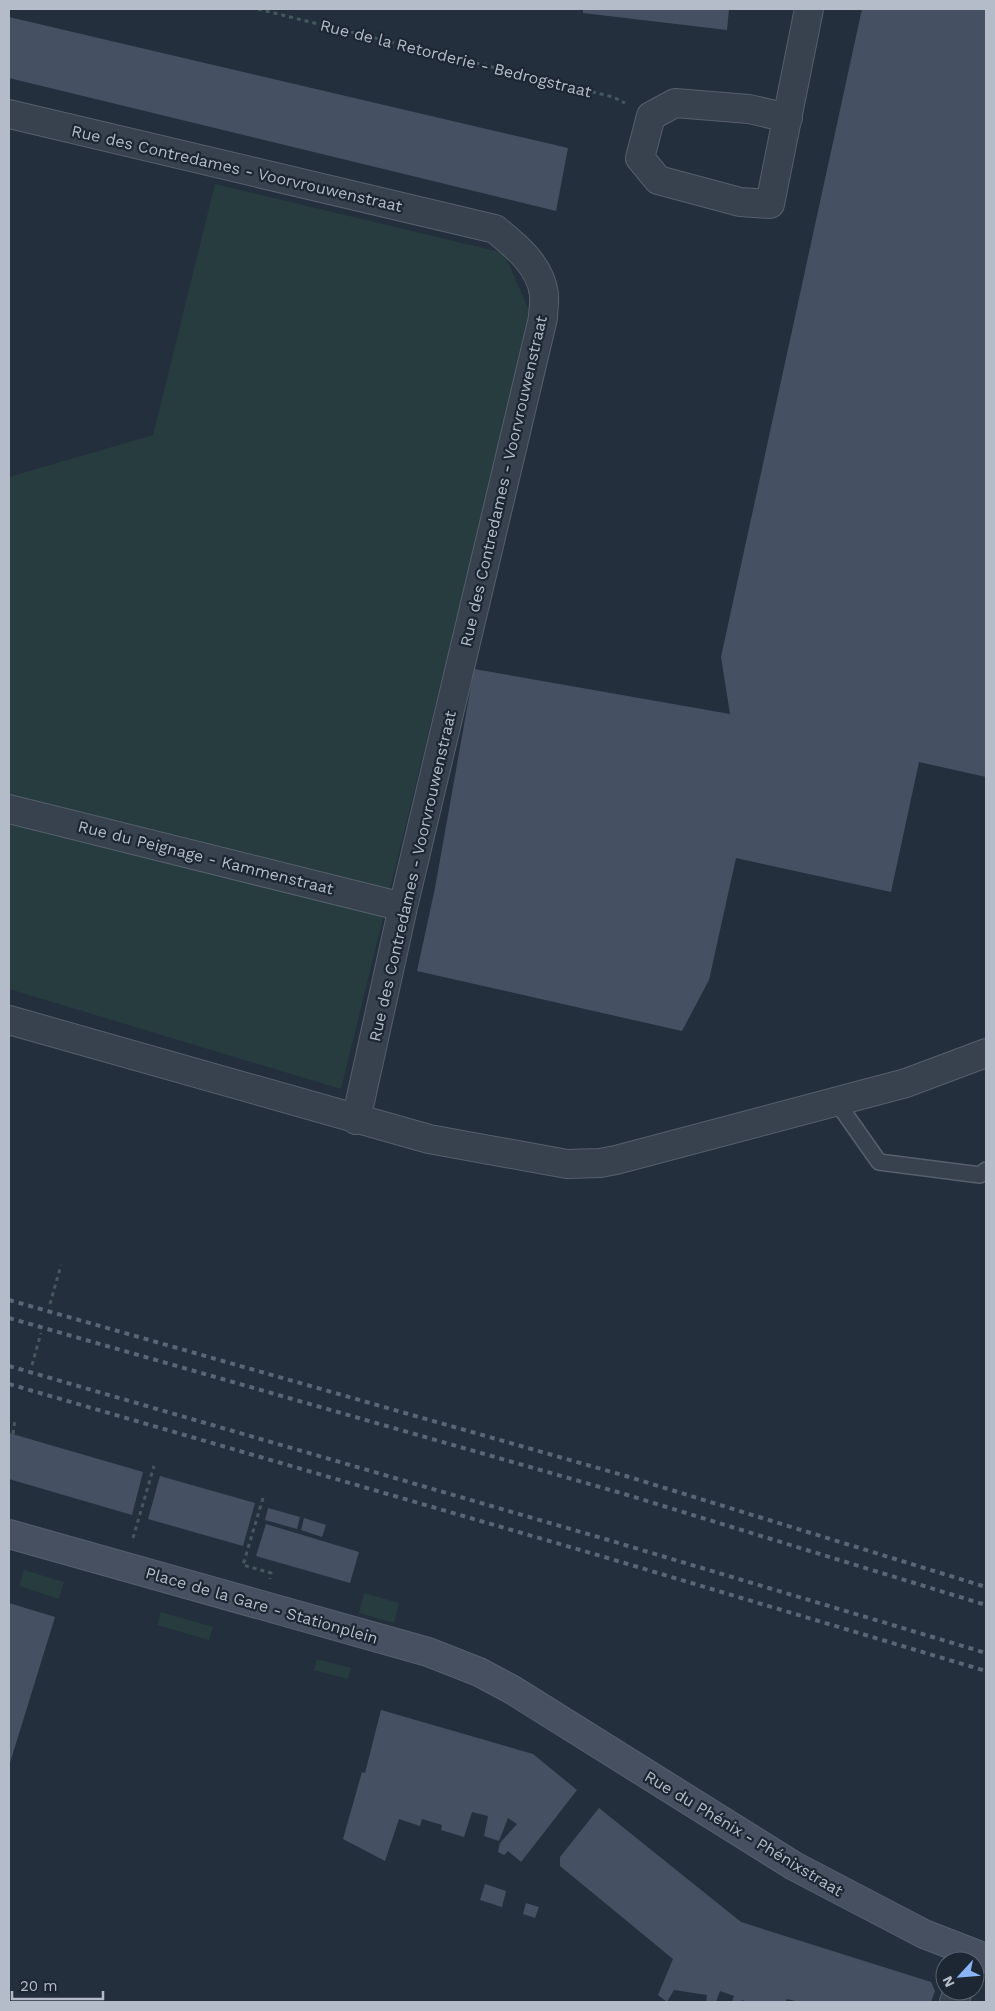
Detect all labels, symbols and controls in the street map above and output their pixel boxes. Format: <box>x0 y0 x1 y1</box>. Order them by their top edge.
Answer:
street label: Rue de la Retorderie - Bedrogstraat <box>318 16 594 102</box>
street label: Rue des Contredames - Voorvrouwenstraat <box>70 121 404 216</box>
street label: Rue des Contredames - Voorvrouwenstraat <box>456 314 551 648</box>
street label: Rue des Contredames - Voorvrouwenstraat <box>365 709 460 1043</box>
street label: Rue du Peignage - Kammenstraat <box>76 816 336 899</box>
street label: Place de la Gare - Stationplein <box>143 1563 380 1648</box>
street label: Rue du Phénix - Phénixstraat <box>641 1767 847 1900</box>
north arrow <box>935 1951 985 2001</box>
scale bar <box>12 1968 104 2000</box>
text: N <box>939 1974 958 1990</box>
text: 20 m <box>20 1977 58 1995</box>

